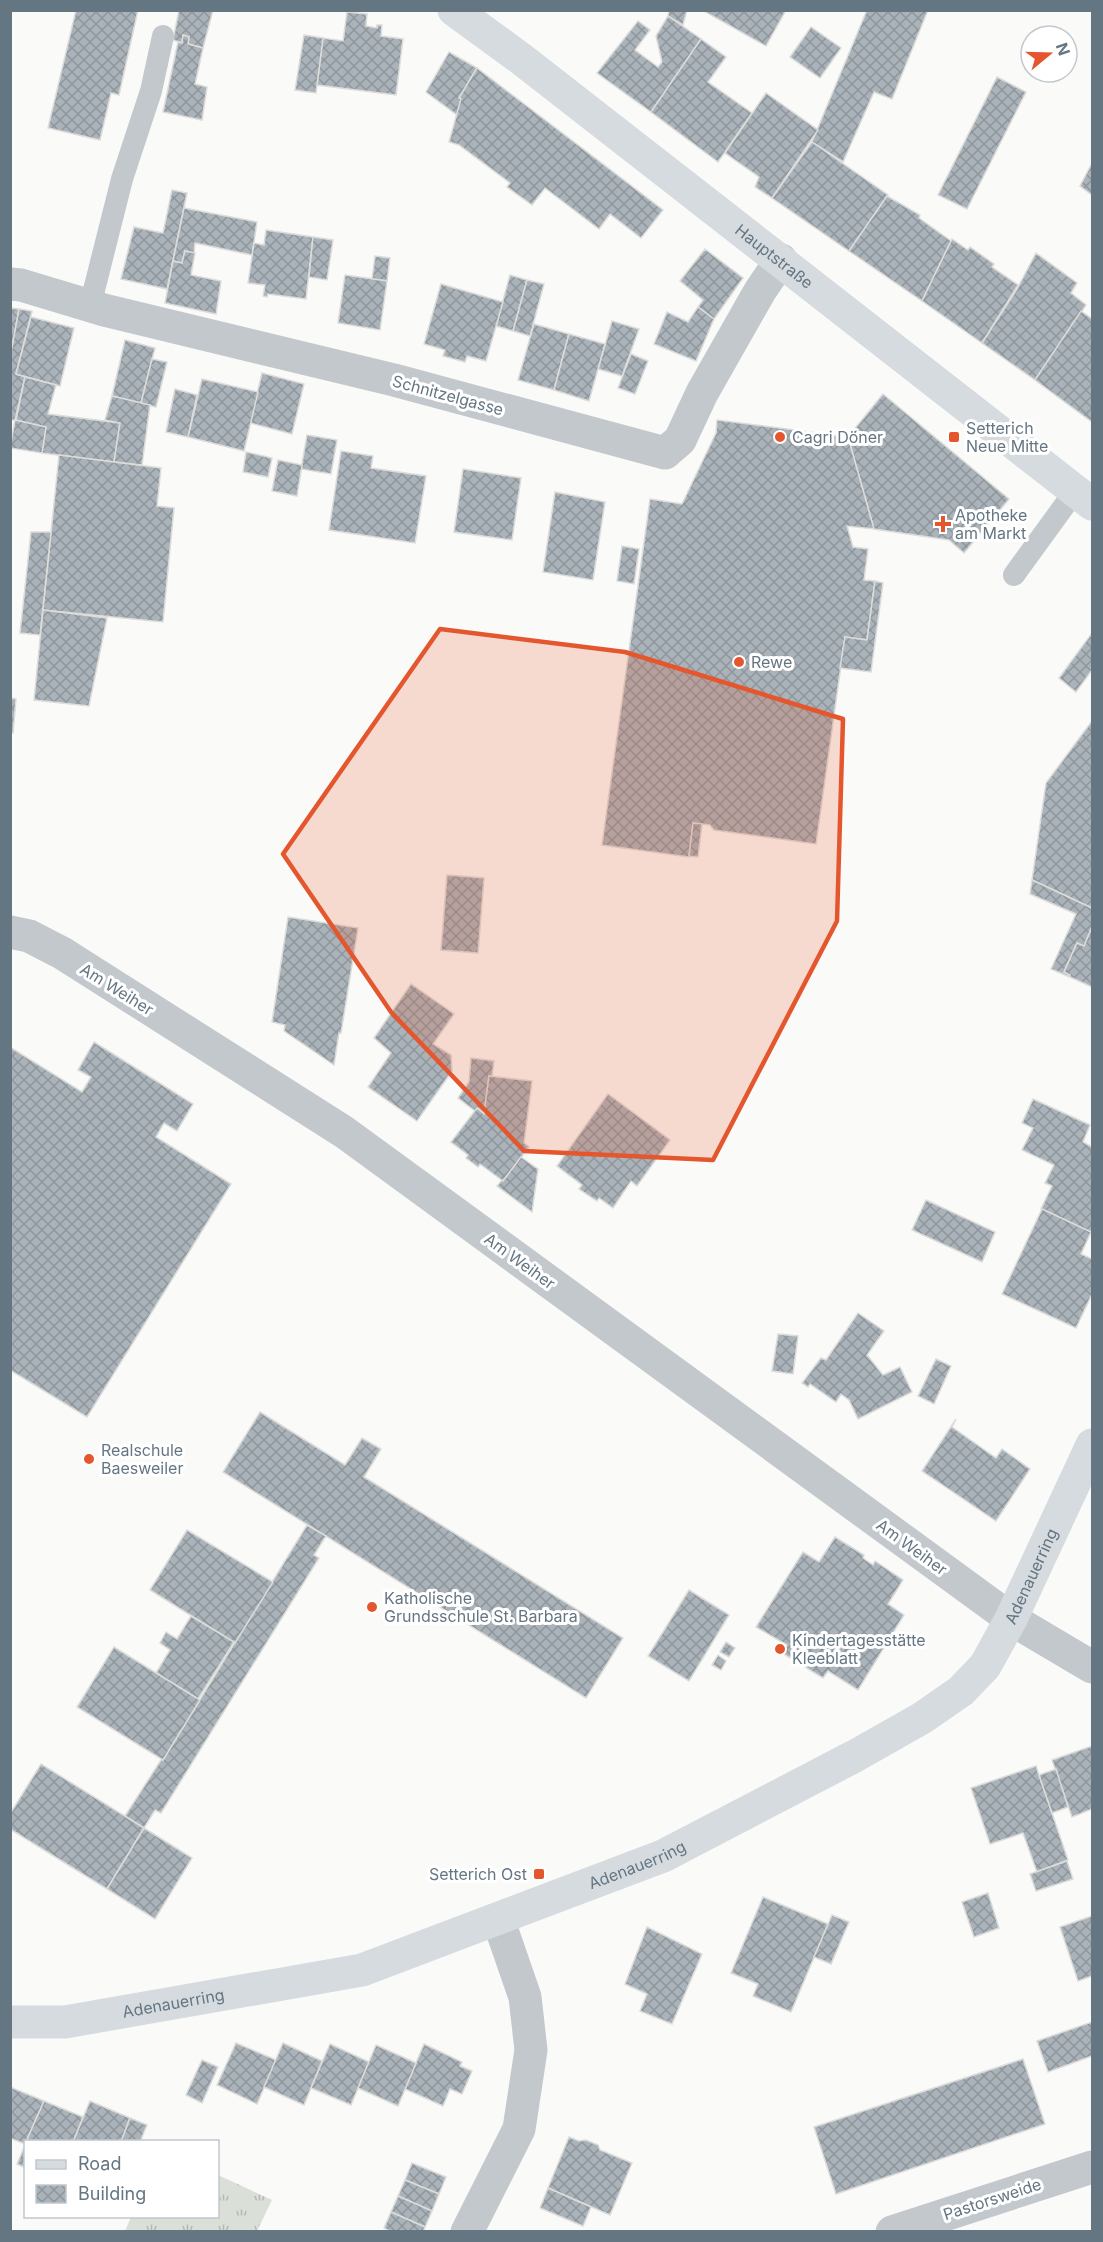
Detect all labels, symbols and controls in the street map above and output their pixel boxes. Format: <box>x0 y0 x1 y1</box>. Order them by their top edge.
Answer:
north arrow <box>1019 24 1079 84</box>
text: N <box>1052 40 1075 58</box>
street label: Hauptstraße <box>731 220 817 293</box>
street label: Schnitzelgasse <box>390 371 506 419</box>
place label: Setterich Neue Mitte <box>966 418 1048 456</box>
place label: Cagri Döner <box>792 427 883 447</box>
marker: Cagri Döner <box>773 430 787 444</box>
marker: Setterich Neue Mitte <box>947 430 961 444</box>
place label: Apotheke am Markt <box>955 505 1027 543</box>
marker: Apotheke am Markt <box>936 517 950 531</box>
place label: Rewe <box>751 652 792 672</box>
marker: Rewe <box>732 655 746 669</box>
street label: Am Weiher <box>77 959 157 1019</box>
street label: Am Weiher <box>481 1229 559 1293</box>
place label: Realschule Baesweiler <box>101 1440 183 1478</box>
marker: Realschule Baesweiler <box>82 1452 96 1466</box>
street label: Am Weiher <box>873 1515 951 1579</box>
street label: Adenauerring <box>1000 1525 1062 1627</box>
place label: Katholische Grundsschule St. Barbara <box>384 1588 578 1626</box>
marker: Katholische Grundsschule St. Barbara <box>365 1600 379 1614</box>
place label: Kindertagesstätte Kleeblatt <box>792 1630 926 1668</box>
marker: Kindertagesstätte Kleeblatt <box>773 1642 787 1656</box>
street label: Adenauerring <box>586 1836 689 1893</box>
place label: Setterich Ost <box>429 1864 527 1884</box>
marker: Setterich Ost <box>532 1867 546 1881</box>
street label: Adenauerring <box>121 1984 226 2022</box>
legend <box>24 2140 219 2218</box>
text: Road <box>78 2153 121 2174</box>
street label: Pastorsweide <box>940 2174 1044 2224</box>
text: Building <box>78 2183 146 2204</box>

